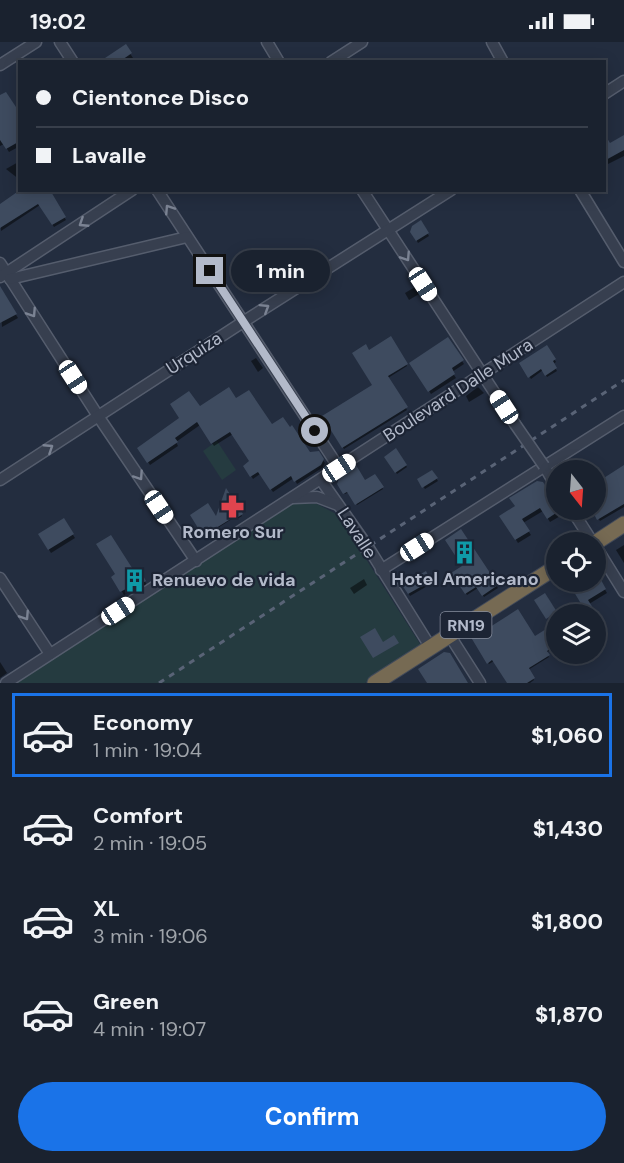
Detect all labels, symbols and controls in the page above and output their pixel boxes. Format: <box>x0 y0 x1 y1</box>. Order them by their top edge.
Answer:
text: 19:02 <box>30 7 86 36</box>
text: Cientonce Disco <box>72 83 249 112</box>
text: Lavalle <box>72 141 147 170</box>
one-way arrow <box>165 204 176 215</box>
one-way arrow <box>79 215 90 226</box>
callout: 1 min <box>231 250 330 292</box>
one-way arrow <box>399 250 410 261</box>
route end <box>196 257 223 284</box>
text: 1 min <box>256 258 305 284</box>
car <box>406 264 440 304</box>
one-way arrow <box>259 304 270 315</box>
one-way arrow <box>24 306 35 317</box>
street label: Urquiza <box>161 326 227 380</box>
street label: Boulevard Dalle Mura <box>378 333 538 447</box>
car <box>56 357 90 397</box>
car <box>487 387 521 427</box>
route start <box>301 417 328 444</box>
one-way arrow <box>42 444 53 455</box>
car <box>319 451 359 485</box>
north arrow <box>546 460 606 520</box>
map controls <box>546 460 606 664</box>
one-way arrow <box>131 469 142 480</box>
car <box>141 487 177 527</box>
pharmacy icon: Romero Sur <box>220 493 246 519</box>
street label: Lavalle <box>332 503 382 563</box>
place label: Romero Sur <box>182 520 284 544</box>
car <box>397 530 437 564</box>
button: locate <box>546 532 606 592</box>
building icon: Hotel Americano <box>452 540 478 566</box>
building icon: Renuevo de vida <box>121 567 147 593</box>
place label: Hotel Americano <box>391 567 539 591</box>
place label: Renuevo de vida <box>152 568 296 592</box>
car <box>98 594 138 628</box>
button: layers <box>546 604 606 664</box>
one-way arrow <box>18 610 29 621</box>
road number: RN19 <box>440 612 492 638</box>
icon: car <box>21 708 75 762</box>
text: Economy <box>93 708 193 737</box>
text: $1,060 <box>531 721 603 750</box>
text: 1 min · 19:04 <box>93 737 202 763</box>
icon: car <box>21 801 75 855</box>
text: Comfort <box>93 801 183 830</box>
text: $1,430 <box>533 814 603 843</box>
text: 2 min · 19:05 <box>93 830 207 856</box>
icon: car <box>21 894 75 948</box>
text: XL <box>93 894 120 923</box>
text: $1,800 <box>531 907 603 936</box>
text: 3 min · 19:06 <box>93 923 208 949</box>
icon: car <box>21 987 75 1041</box>
text: Green <box>93 987 159 1016</box>
text: $1,870 <box>535 1000 603 1029</box>
text: 4 min · 19:07 <box>93 1016 206 1042</box>
button: Confirm <box>18 1082 606 1151</box>

